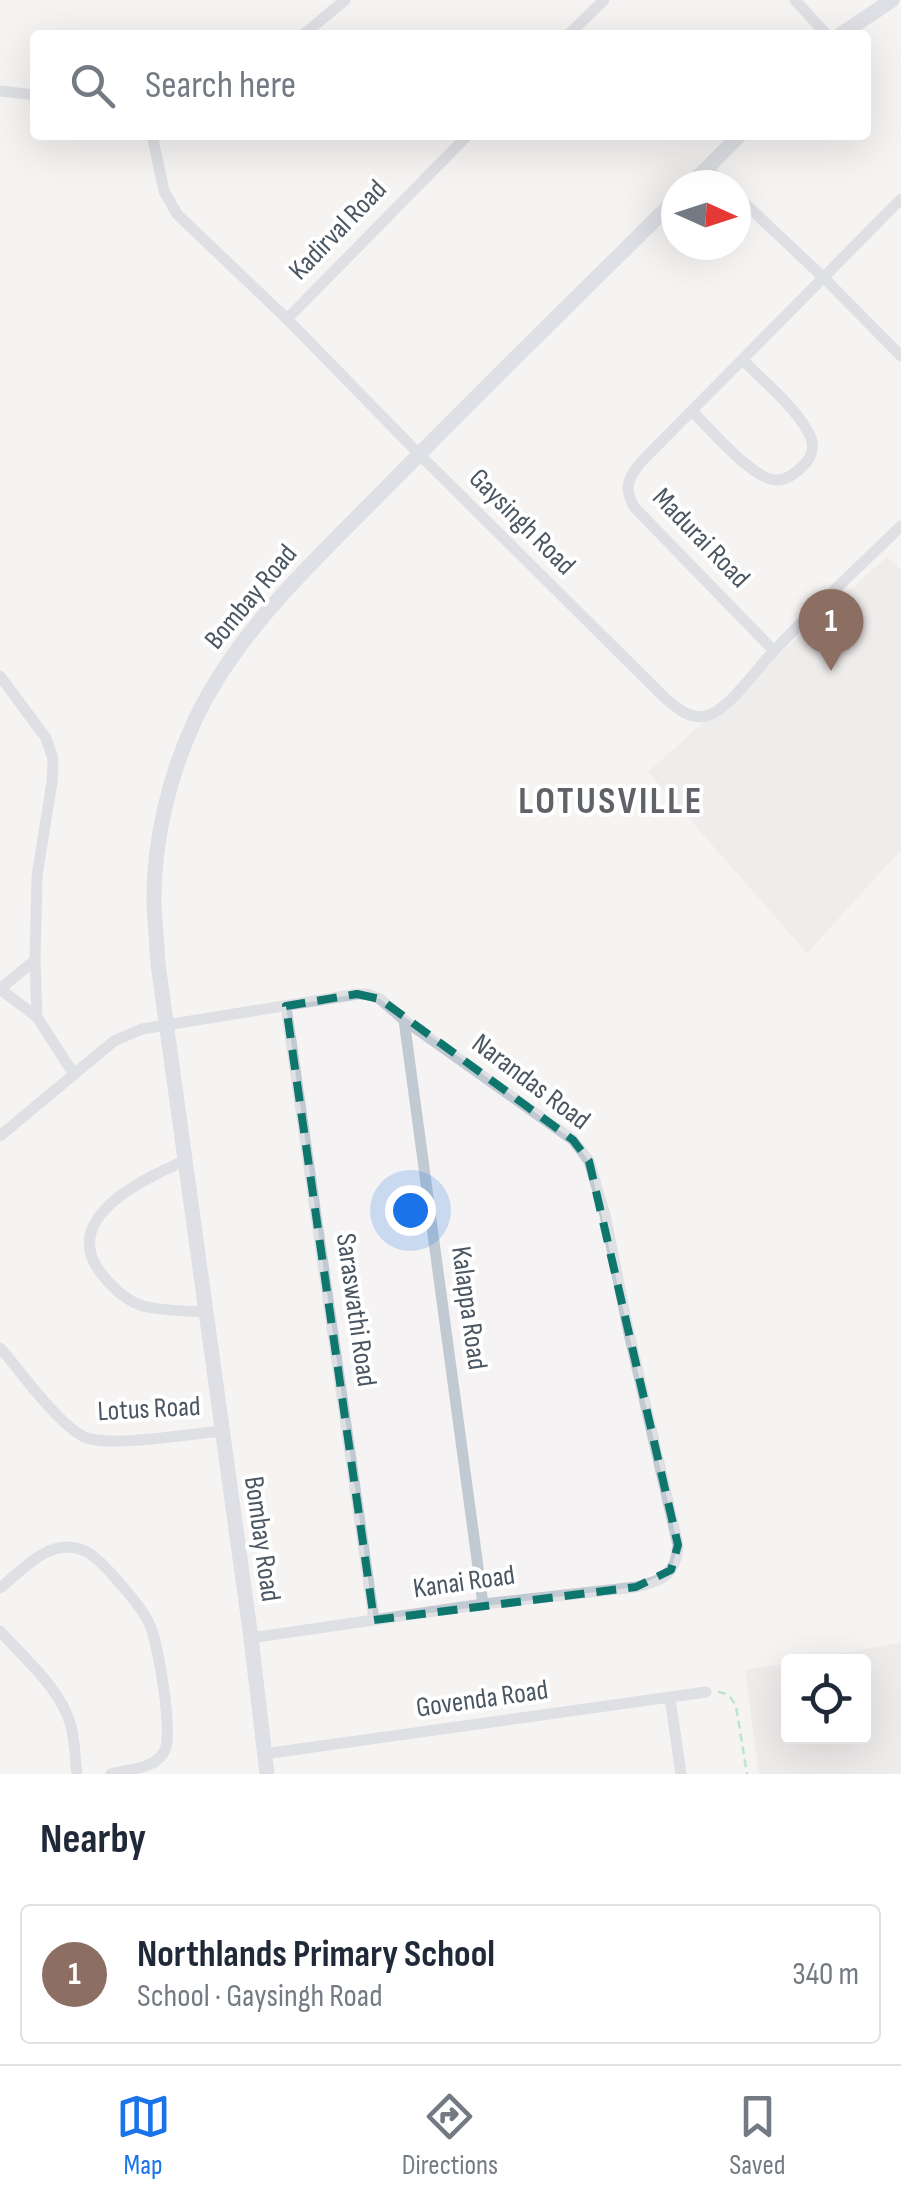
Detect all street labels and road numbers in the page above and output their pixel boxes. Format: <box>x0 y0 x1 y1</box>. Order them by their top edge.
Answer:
street label: Kadirval Road <box>282 173 394 287</box>
street label: Gaysingh Road <box>462 462 582 582</box>
street label: Madurai Road <box>646 481 756 595</box>
street label: Bombay Road <box>198 538 304 656</box>
street label: Narandas Road <box>466 1027 596 1137</box>
street label: Saraswathi Road <box>329 1231 383 1389</box>
street label: Kalappa Road <box>444 1244 494 1372</box>
street label: Lotus Road <box>97 1390 201 1428</box>
street label: Bombay Road <box>237 1474 287 1604</box>
street label: Kanai Road <box>411 1559 517 1605</box>
street label: Govenda Road <box>414 1673 550 1725</box>

